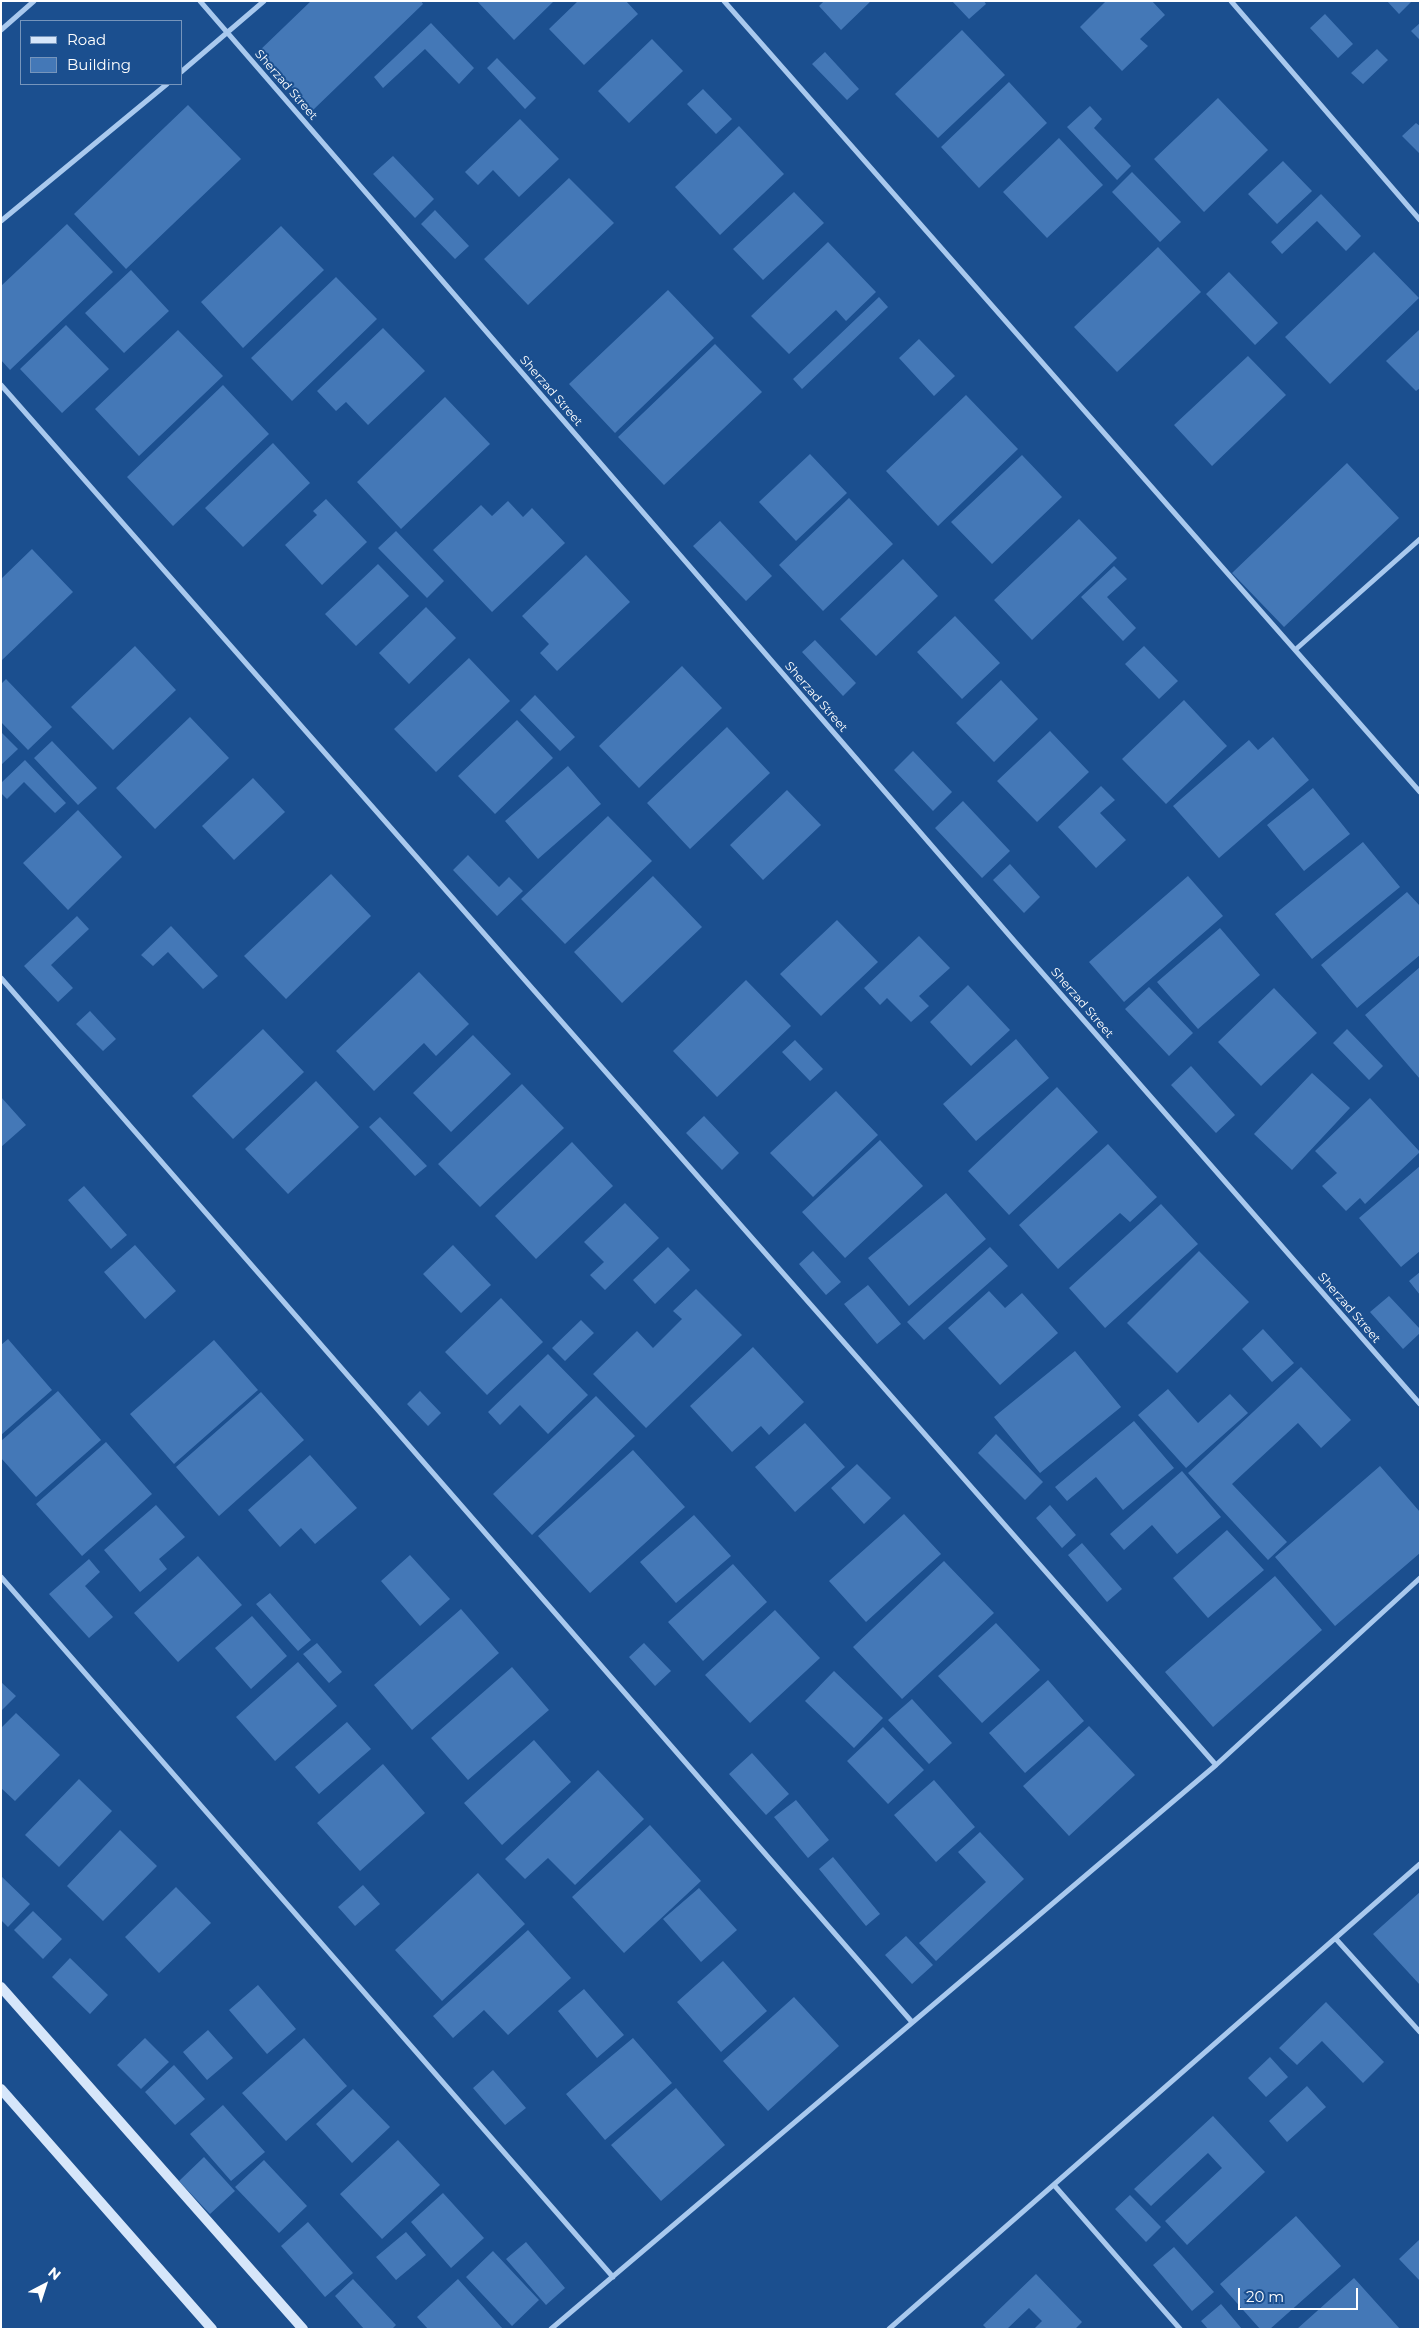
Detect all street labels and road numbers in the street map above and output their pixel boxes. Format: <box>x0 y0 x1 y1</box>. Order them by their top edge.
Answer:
street label: Sherzad Street <box>252 47 320 123</box>
street label: Sherzad Street <box>517 353 585 429</box>
street label: Sherzad Street <box>782 659 850 735</box>
street label: Sherzad Street <box>1048 965 1116 1041</box>
street label: Sherzad Street <box>1315 1270 1383 1346</box>

